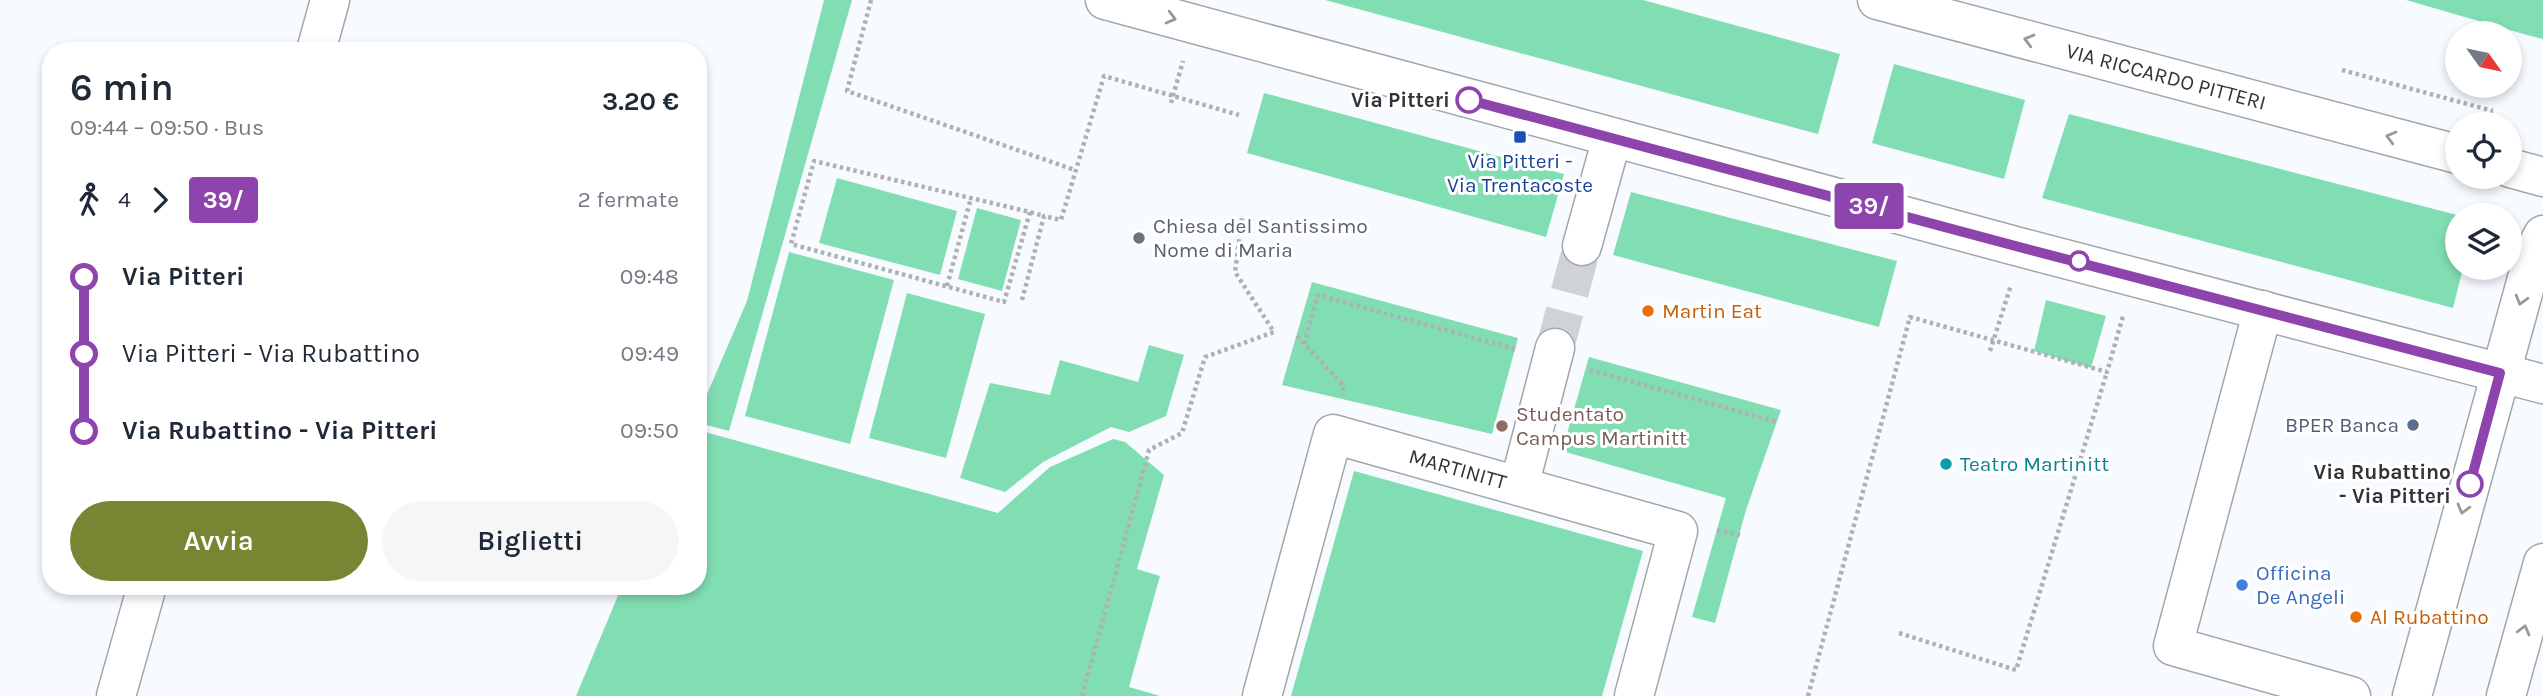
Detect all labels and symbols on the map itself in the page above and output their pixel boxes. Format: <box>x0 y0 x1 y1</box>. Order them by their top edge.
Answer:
one-way arrow <box>1165 10 1177 24</box>
north arrow <box>2445 21 2522 98</box>
one-way arrow <box>2023 34 2035 49</box>
street label: VIA RICCARDO PITTERI <box>2063 39 2269 115</box>
marker: Via Pitteri <box>1456 87 1482 113</box>
place label: Via Pitteri <box>1351 88 1450 112</box>
marker: Via Pitteri - Via Trentacoste <box>1512 129 1528 145</box>
one-way arrow <box>2385 130 2397 145</box>
place label: Via Pitteri - Via Trentacoste <box>1447 149 1593 197</box>
line badge: 39/ <box>1829 183 1909 229</box>
place label: Chiesa del Santissimo Nome di Maria <box>1153 214 1368 262</box>
marker: Chiesa del Santissimo Nome di Maria <box>1131 230 1147 246</box>
unlabelled marker <box>2069 251 2089 271</box>
one-way arrow <box>2515 294 2530 306</box>
place label: Martin Eat <box>1662 299 1762 323</box>
marker: Martin Eat <box>1640 303 1656 319</box>
place label: Studentato Campus Martinitt <box>1516 402 1687 450</box>
place label: BPER Banca <box>2285 413 2399 437</box>
marker: BPER Banca <box>2405 417 2421 433</box>
marker: Studentato Campus Martinitt <box>1494 418 1510 434</box>
street label: MARTINITT <box>1406 444 1510 494</box>
place label: Teatro Martinitt <box>1960 452 2109 476</box>
marker: Teatro Martinitt <box>1938 456 1954 472</box>
place label: Via Rubattino - Via Pitteri <box>2314 460 2451 508</box>
marker: Via Rubattino - Via Pitteri <box>2457 471 2483 497</box>
one-way arrow <box>2457 503 2471 515</box>
place label: Officina De Angeli <box>2256 561 2345 609</box>
marker: Officina De Angeli <box>2234 577 2250 593</box>
place label: Al Rubattino <box>2370 605 2489 629</box>
marker: Al Rubattino <box>2348 609 2364 625</box>
one-way arrow <box>2516 624 2531 636</box>

